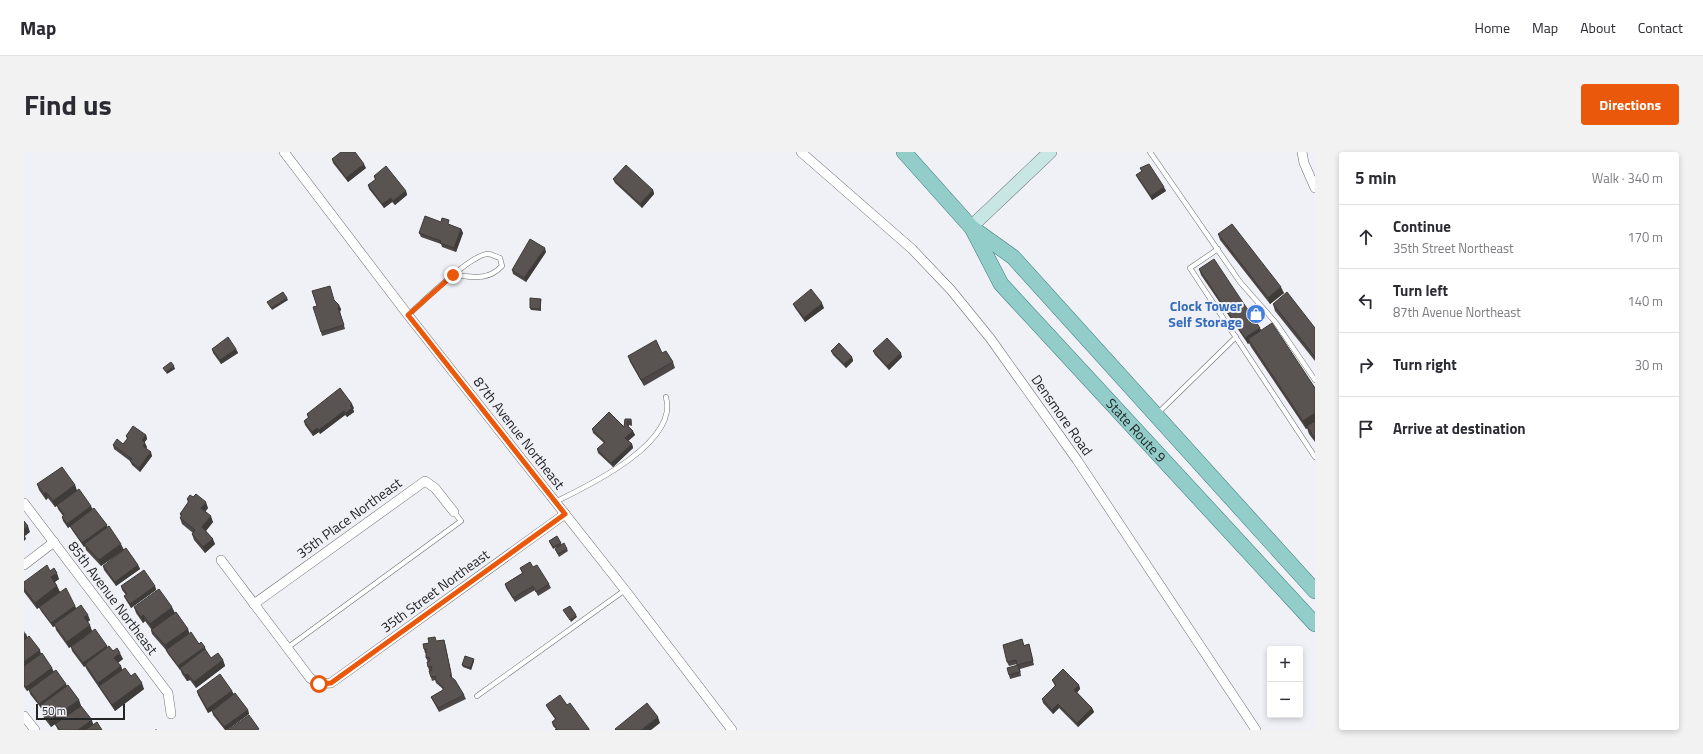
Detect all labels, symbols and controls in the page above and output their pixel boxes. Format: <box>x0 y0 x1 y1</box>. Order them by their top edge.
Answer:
text: Map <box>20 13 56 42</box>
text: Home <box>1475 17 1510 38</box>
text: Map <box>1532 17 1558 38</box>
text: About <box>1580 17 1616 38</box>
text: Contact <box>1638 17 1683 38</box>
text: Find us <box>24 83 112 126</box>
button: Directions <box>1581 84 1679 125</box>
text: 5 min <box>1355 165 1396 191</box>
text: Walk · 340 m <box>1592 168 1663 188</box>
text: Continue <box>1393 215 1451 238</box>
icon: ahead <box>1355 226 1377 248</box>
text: 170 m <box>1627 227 1663 247</box>
text: 35th Street Northeast <box>1393 238 1514 258</box>
route end <box>444 266 462 284</box>
text: Turn left <box>1393 279 1448 302</box>
icon: left <box>1355 290 1377 312</box>
text: 140 m <box>1627 291 1663 311</box>
place label: Clock Tower Self Storage <box>1168 295 1242 332</box>
text: 87th Avenue Northeast <box>1393 302 1521 322</box>
shop icon: Clock Tower Self Storage <box>1245 303 1267 325</box>
text: Turn right <box>1393 353 1457 376</box>
icon: right <box>1355 354 1377 376</box>
text: 30 m <box>1635 355 1663 375</box>
street label: Densmore Road <box>1027 370 1098 459</box>
street label: 87th Avenue Northeast <box>469 372 570 493</box>
street label: State Route 9 <box>1101 393 1172 467</box>
text: Arrive at destination <box>1393 417 1526 440</box>
icon: arrive <box>1355 418 1377 440</box>
street label: 35th Place Northeast <box>292 472 406 563</box>
street label: 85th Avenue Northeast <box>64 536 163 659</box>
street label: 35th Street Northeast <box>376 544 494 637</box>
map controls <box>1267 646 1303 718</box>
button: + <box>1267 646 1303 682</box>
route start <box>310 675 328 693</box>
button: − <box>1267 682 1303 718</box>
scale bar <box>36 702 125 721</box>
text: 50 m <box>42 703 66 719</box>

